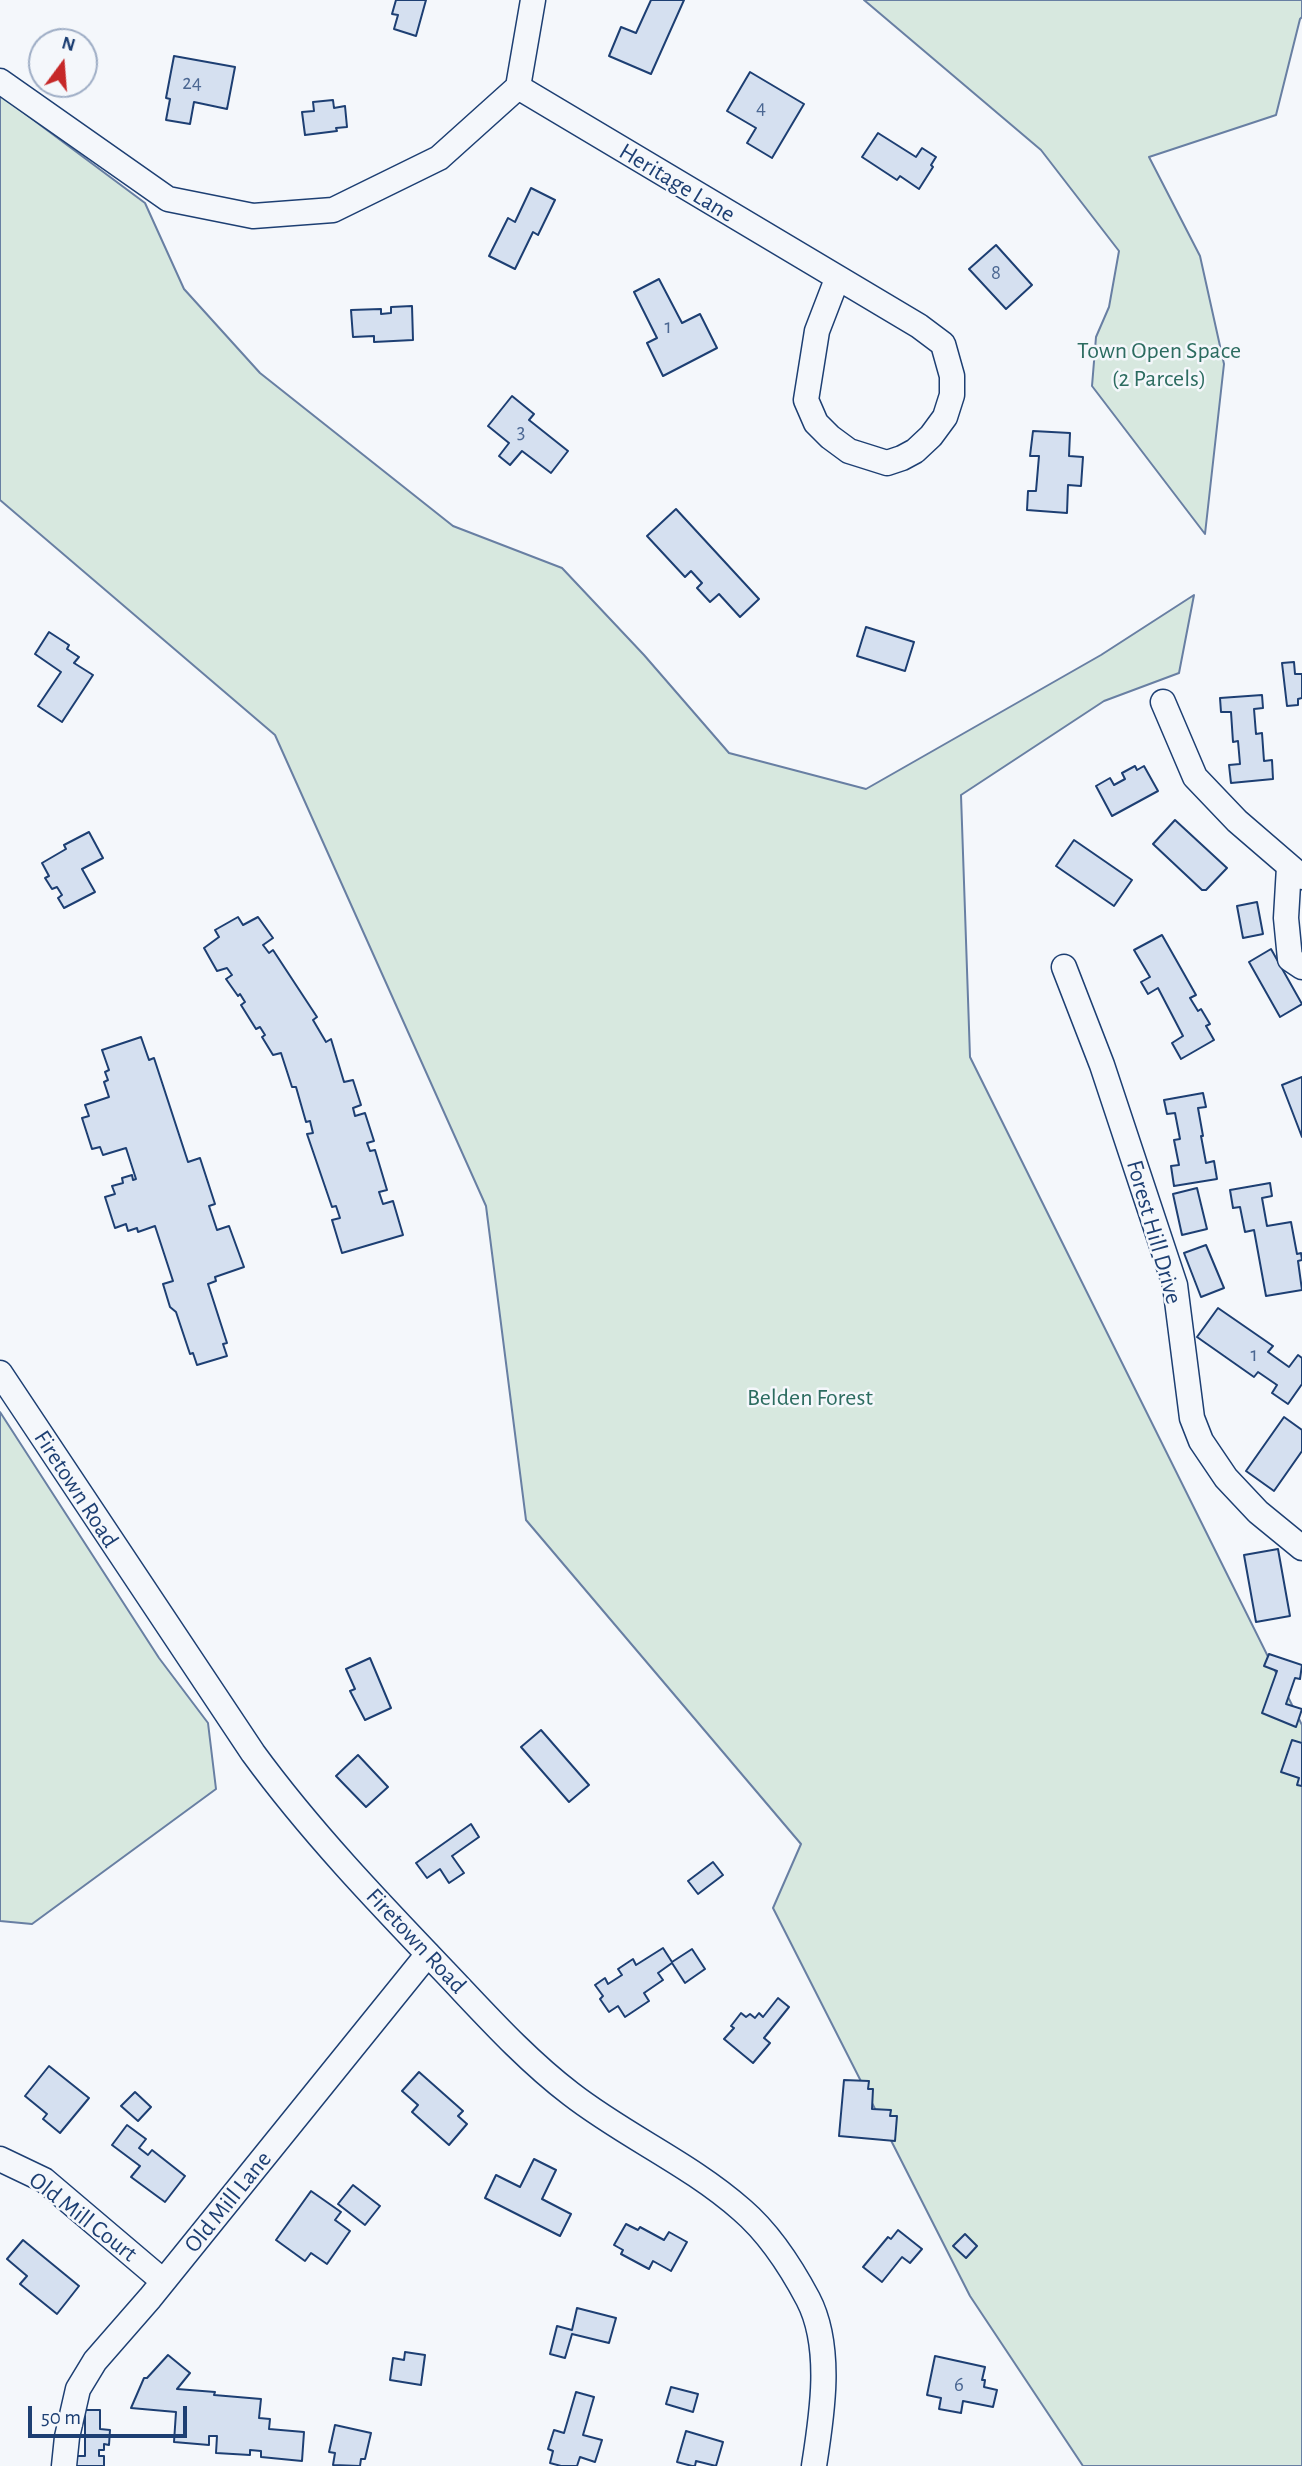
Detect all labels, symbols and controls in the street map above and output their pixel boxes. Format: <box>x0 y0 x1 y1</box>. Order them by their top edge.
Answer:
north arrow <box>28 28 98 98</box>
text: N <box>59 33 77 55</box>
house number: 24 <box>182 70 202 96</box>
house number: 4 <box>756 95 766 121</box>
street label: Heritage Lane <box>614 137 740 229</box>
house number: 8 <box>991 260 1001 286</box>
house number: 1 <box>664 314 672 340</box>
park label: Town Open Space (2 Parcels) <box>1077 337 1241 393</box>
house number: 3 <box>517 419 525 445</box>
street label: Forest Hill Drive <box>1120 1157 1188 1307</box>
house number: 1 <box>1250 1342 1258 1368</box>
park label: Belden Forest <box>747 1384 873 1412</box>
street label: Firetown Road <box>27 1425 125 1553</box>
street label: Firetown Road <box>360 1882 472 2000</box>
street label: Old Mill Lane <box>178 2145 278 2259</box>
street label: Old Mill Court <box>23 2166 143 2268</box>
house number: 6 <box>954 2372 964 2398</box>
scale bar <box>32 2392 191 2436</box>
text: 50 m <box>41 2407 81 2428</box>

